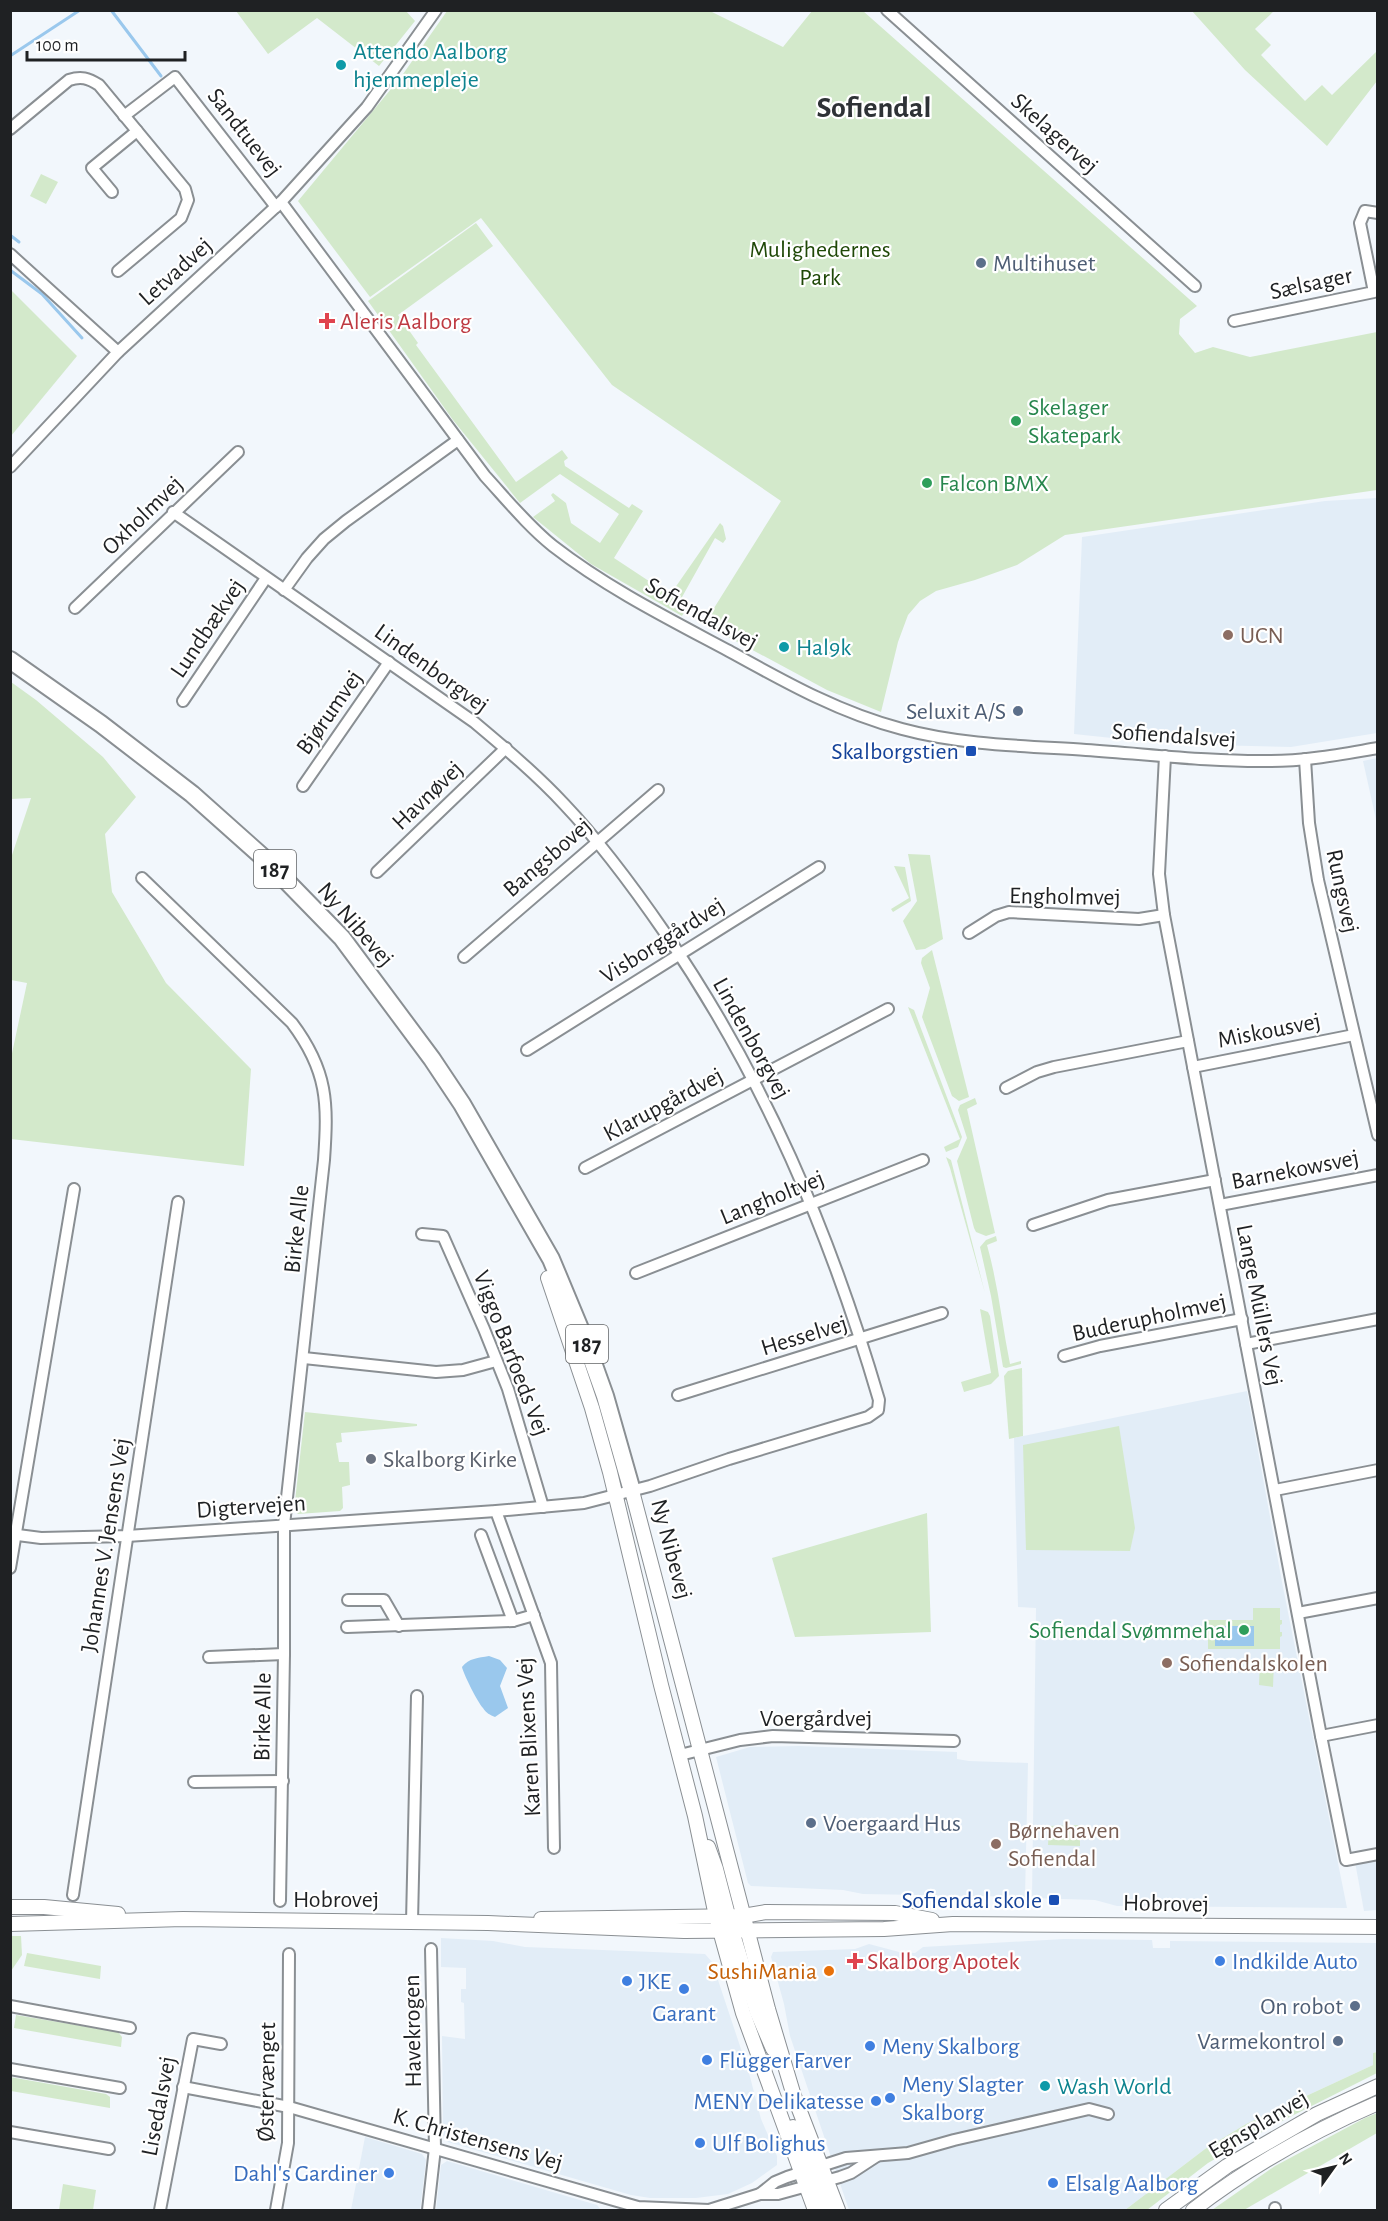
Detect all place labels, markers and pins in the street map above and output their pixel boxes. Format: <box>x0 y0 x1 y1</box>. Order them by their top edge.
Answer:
place label: Attendo Aalborg hjemmepleje <box>353 40 508 92</box>
marker: Attendo Aalborg hjemmepleje <box>334 58 348 72</box>
place label: Multihuset <box>993 252 1096 276</box>
marker: Multihuset <box>974 256 988 270</box>
place label: Aleris Aalborg <box>340 310 472 334</box>
marker: Aleris Aalborg <box>318 312 336 330</box>
place label: Skelager Skatepark <box>1028 396 1121 448</box>
marker: Skelager Skatepark <box>1009 414 1023 428</box>
place label: Falcon BMX <box>939 472 1049 496</box>
marker: Falcon BMX <box>920 476 934 490</box>
place label: UCN <box>1240 624 1284 648</box>
marker: UCN <box>1221 628 1235 642</box>
place label: Hal9k <box>796 636 851 660</box>
marker: Hal9k <box>777 640 791 654</box>
place label: Seluxit A/S <box>906 700 1006 724</box>
marker: Seluxit A/S <box>1011 704 1025 718</box>
place label: Skalborgstien <box>831 740 959 764</box>
marker: Skalborgstien <box>964 744 978 758</box>
place label: Skalborg Kirke <box>383 1448 517 1472</box>
marker: Skalborg Kirke <box>364 1452 378 1466</box>
place label: Sofiendal Svømmehal <box>1029 1619 1232 1643</box>
marker: Sofiendal Svømmehal <box>1237 1623 1251 1637</box>
place label: Sofiendalskolen <box>1179 1652 1328 1676</box>
marker: Sofiendalskolen <box>1160 1656 1174 1670</box>
place label: Voergaard Hus <box>823 1812 961 1836</box>
marker: Voergaard Hus <box>804 1816 818 1830</box>
place label: Børnehaven Sofiendal <box>1008 1819 1120 1871</box>
marker: Børnehaven Sofiendal <box>989 1837 1003 1851</box>
place label: Sofiendal skole <box>901 1889 1042 1913</box>
marker: Sofiendal skole <box>1047 1893 1061 1907</box>
place label: Skalborg Apotek <box>867 1950 1020 1974</box>
place label: Indkilde Auto <box>1232 1950 1358 1974</box>
marker: Skalborg Apotek <box>848 1954 862 1968</box>
marker: Indkilde Auto <box>1213 1954 1227 1968</box>
place label: SushiMania <box>707 1960 817 1984</box>
marker: SushiMania <box>822 1964 836 1978</box>
place label: JKE <box>639 1970 672 1994</box>
marker: JKE <box>620 1974 634 1988</box>
marker: Garant <box>677 1982 691 1996</box>
place label: On robot <box>1260 1995 1343 2019</box>
marker: On robot <box>1348 1999 1362 2013</box>
place label: Garant <box>652 2002 716 2026</box>
place label: Varmekontrol <box>1197 2030 1326 2054</box>
marker: Varmekontrol <box>1331 2034 1345 2048</box>
place label: Meny Skalborg <box>882 2035 1020 2059</box>
marker: Meny Skalborg <box>863 2039 877 2053</box>
place label: Flügger Farver <box>719 2049 851 2073</box>
marker: Flügger Farver <box>700 2053 714 2067</box>
place label: Meny Slagter Skalborg <box>902 2073 1024 2125</box>
place label: Wash World <box>1057 2075 1172 2099</box>
marker: Wash World <box>1038 2079 1052 2093</box>
place label: MENY Delikatesse <box>693 2090 864 2114</box>
marker: Meny Slagter Skalborg <box>883 2091 897 2105</box>
marker: MENY Delikatesse <box>869 2094 883 2108</box>
place label: Ulf Bolighus <box>712 2132 826 2156</box>
marker: Ulf Bolighus <box>693 2136 707 2150</box>
place label: Dahl's Gardiner <box>233 2162 377 2186</box>
marker: Dahl's Gardiner <box>382 2166 396 2180</box>
place label: Elsalg Aalborg <box>1065 2172 1199 2196</box>
marker: Elsalg Aalborg <box>1046 2176 1060 2190</box>

